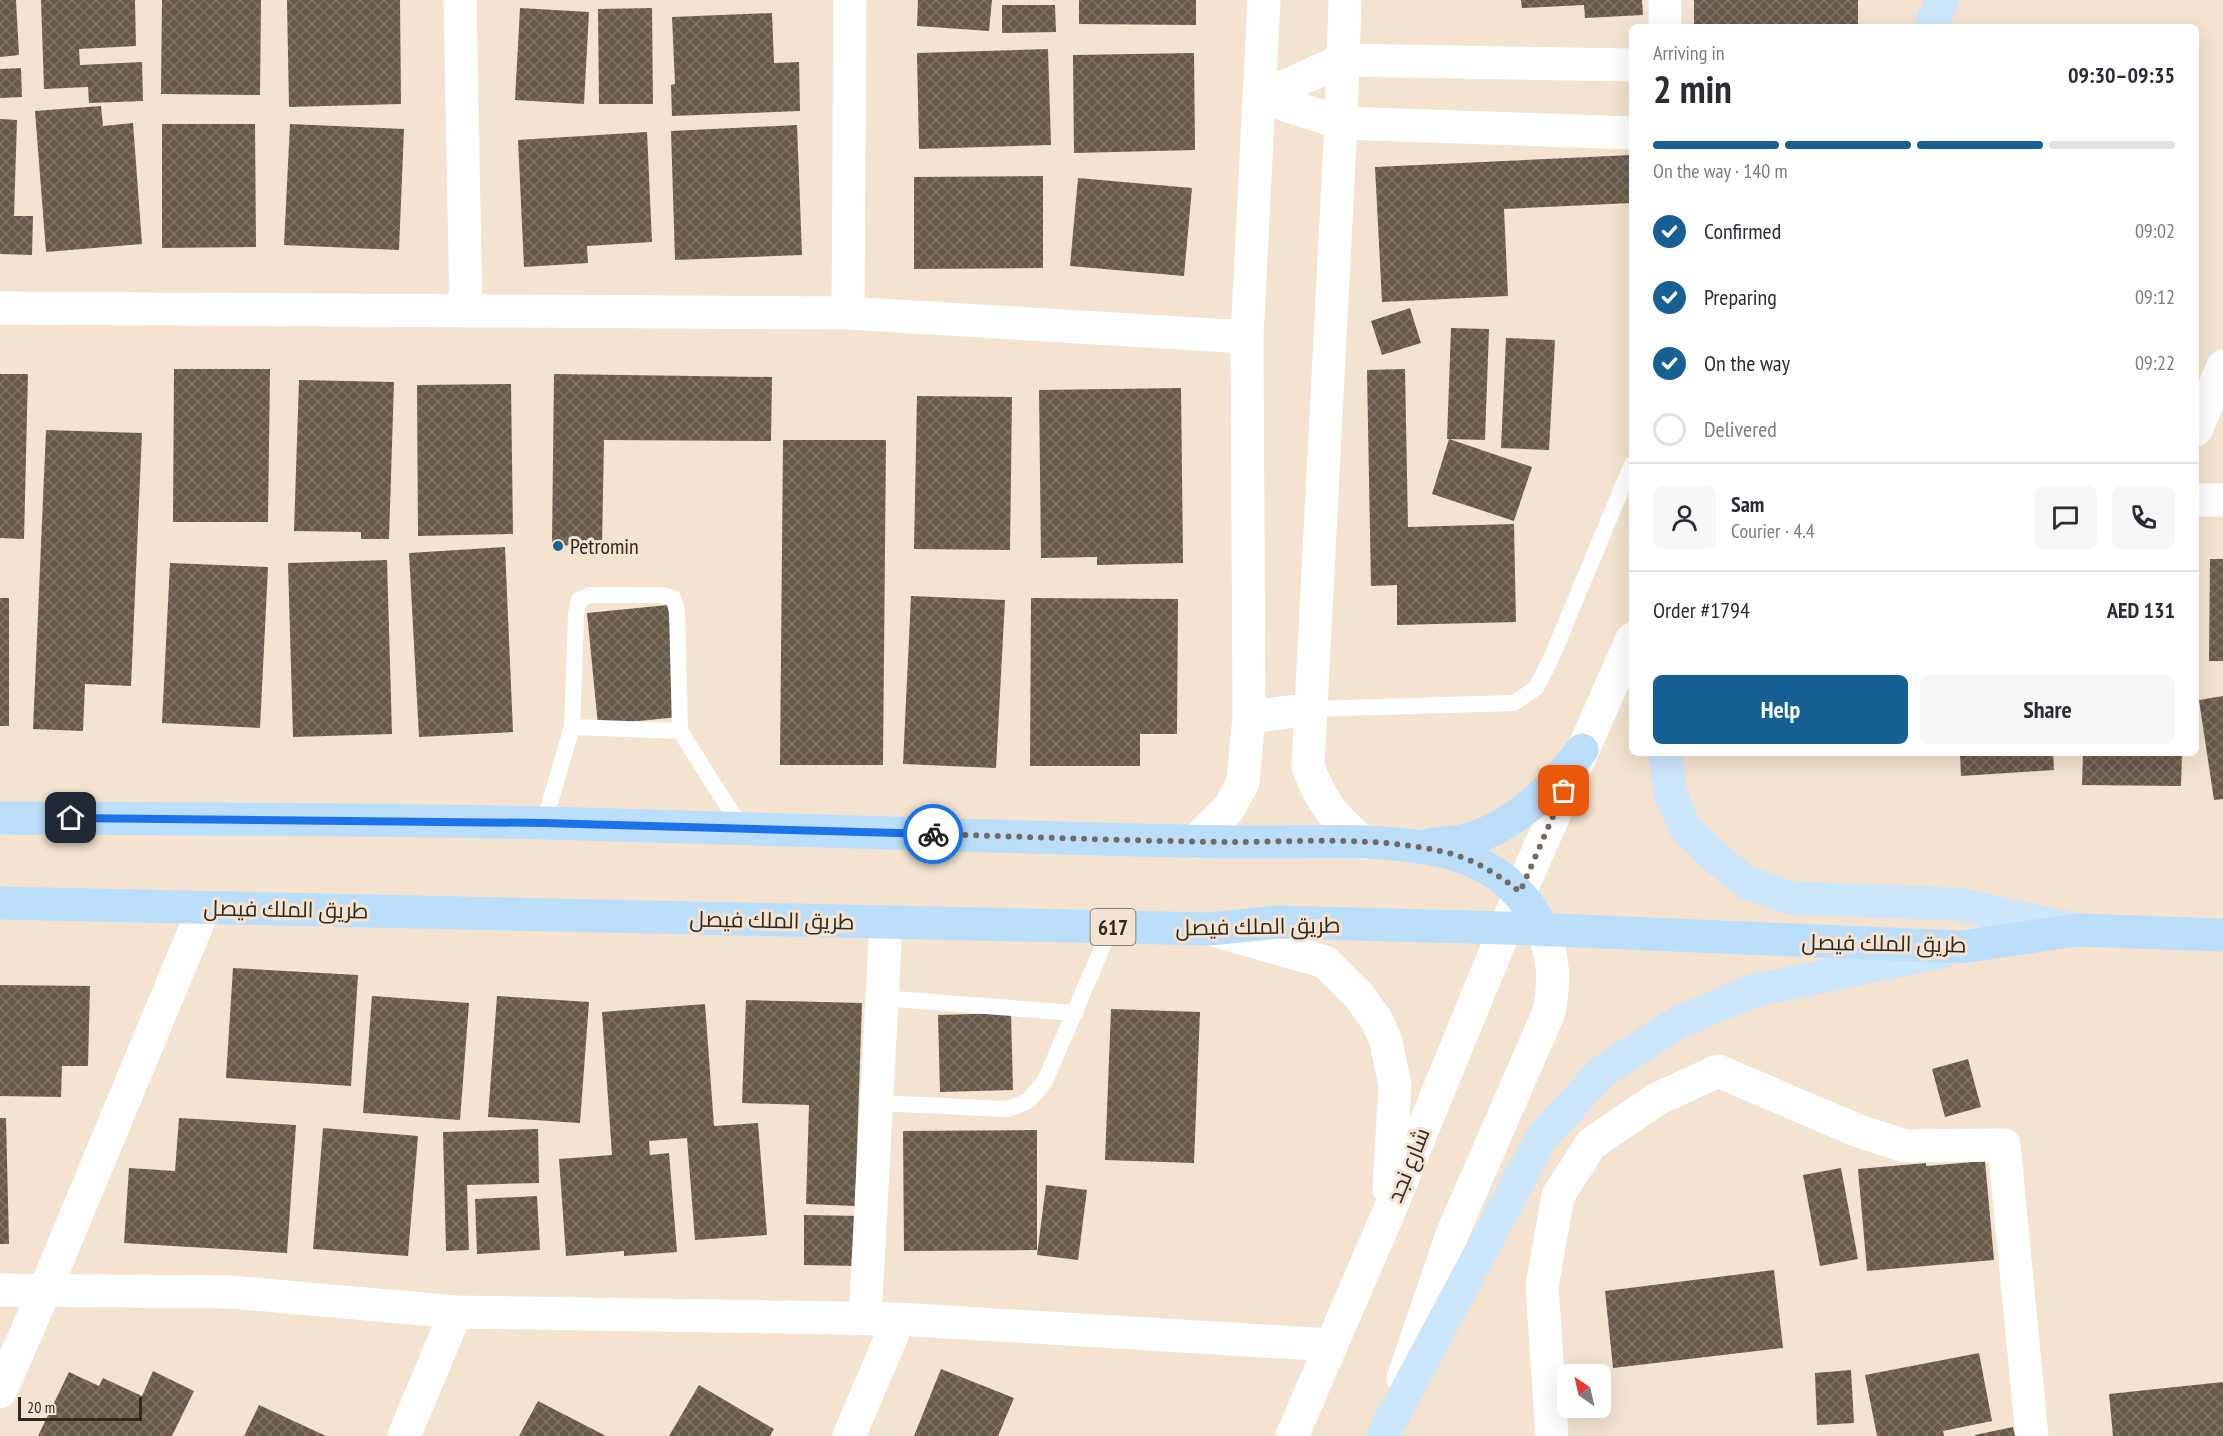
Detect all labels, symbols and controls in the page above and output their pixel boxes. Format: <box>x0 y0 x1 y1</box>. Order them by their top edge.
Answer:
text: Arriving in <box>1653 40 1725 66</box>
text: 09:30–09:35 <box>2068 61 2175 89</box>
text: 2 min <box>1653 63 1732 114</box>
text: On the way · 140 m <box>1653 158 1788 184</box>
icon: check <box>1653 215 1686 248</box>
text: Confirmed <box>1704 217 1781 245</box>
text: 09:02 <box>2135 218 2175 244</box>
icon: check <box>1653 281 1686 314</box>
text: Preparing <box>1704 283 1777 311</box>
text: 09:12 <box>2135 284 2175 310</box>
icon: check <box>1653 347 1686 380</box>
text: On the way <box>1704 349 1790 377</box>
text: 09:22 <box>2135 350 2175 376</box>
text: Delivered <box>1704 415 1777 443</box>
button: person <box>1653 486 1716 549</box>
button: chat <box>2034 486 2097 549</box>
button: phone <box>2112 486 2175 549</box>
text: Sam <box>1731 490 1764 518</box>
text: Courier · 4.4 <box>1731 518 1815 544</box>
place label: Petromin <box>570 532 639 560</box>
marker: Petromin <box>551 539 565 553</box>
text: Order #1794 <box>1653 596 1750 624</box>
text: AED 131 <box>2107 596 2175 624</box>
button: Help <box>1653 675 1908 744</box>
button: Share <box>1920 675 2175 744</box>
pin <box>1538 765 1589 816</box>
icon: bag <box>1547 774 1580 807</box>
pin <box>45 792 96 843</box>
icon: home <box>54 801 87 834</box>
courier <box>903 804 963 864</box>
icon: bike <box>917 818 950 851</box>
street label: طريق الملك فيصل <box>203 894 369 924</box>
street label: طريق الملك فيصل <box>689 905 855 935</box>
road number: 617 <box>1090 909 1136 945</box>
street label: طريق الملك فيصل <box>1175 911 1341 941</box>
street label: طريق الملك فيصل <box>1801 928 1967 958</box>
street label: شارع نجد <box>1380 1124 1437 1207</box>
north arrow <box>1557 1364 1611 1418</box>
map controls <box>1557 1364 1611 1418</box>
scale bar <box>18 1394 142 1422</box>
text: 20 m <box>27 1397 55 1417</box>

